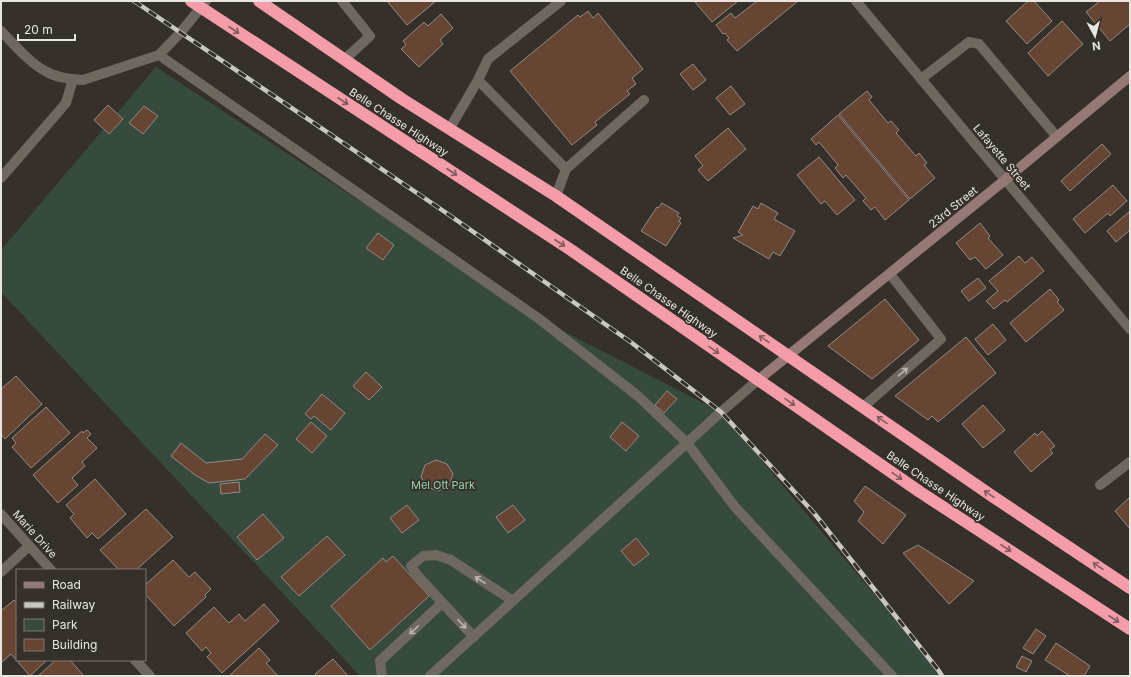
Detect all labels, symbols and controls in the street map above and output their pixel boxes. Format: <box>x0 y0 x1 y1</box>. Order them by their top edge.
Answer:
scale bar <box>18 16 75 42</box>
north arrow <box>1075 16 1115 56</box>
text: 20 m <box>24 22 53 37</box>
one-way arrow <box>228 26 240 34</box>
text: N <box>1091 38 1101 53</box>
street label: Belle Chasse Highway <box>347 85 451 159</box>
one-way arrow <box>337 97 348 105</box>
street label: Lafayette Street <box>970 121 1034 193</box>
one-way arrow <box>446 168 457 176</box>
street label: 23rd Street <box>926 183 980 231</box>
one-way arrow <box>555 239 566 247</box>
street label: Belle Chasse Highway <box>618 263 720 341</box>
one-way arrow <box>758 335 769 343</box>
one-way arrow <box>708 346 719 354</box>
one-way arrow <box>898 368 909 377</box>
one-way arrow <box>784 398 795 406</box>
one-way arrow <box>877 416 888 424</box>
street label: Belle Chasse Highway <box>884 448 988 524</box>
one-way arrow <box>891 472 902 480</box>
park label: Mel Ott Park <box>411 478 475 492</box>
one-way arrow <box>984 490 995 498</box>
street label: Marie Drive <box>10 507 60 561</box>
one-way arrow <box>1000 544 1011 552</box>
one-way arrow <box>1092 562 1103 570</box>
legend <box>16 569 146 661</box>
one-way arrow <box>475 575 486 584</box>
text: Road <box>52 577 81 592</box>
text: Railway <box>52 597 96 612</box>
one-way arrow <box>1109 615 1120 623</box>
text: Park <box>52 617 78 632</box>
one-way arrow <box>457 619 467 629</box>
one-way arrow <box>409 625 419 634</box>
text: Building <box>52 637 97 652</box>

